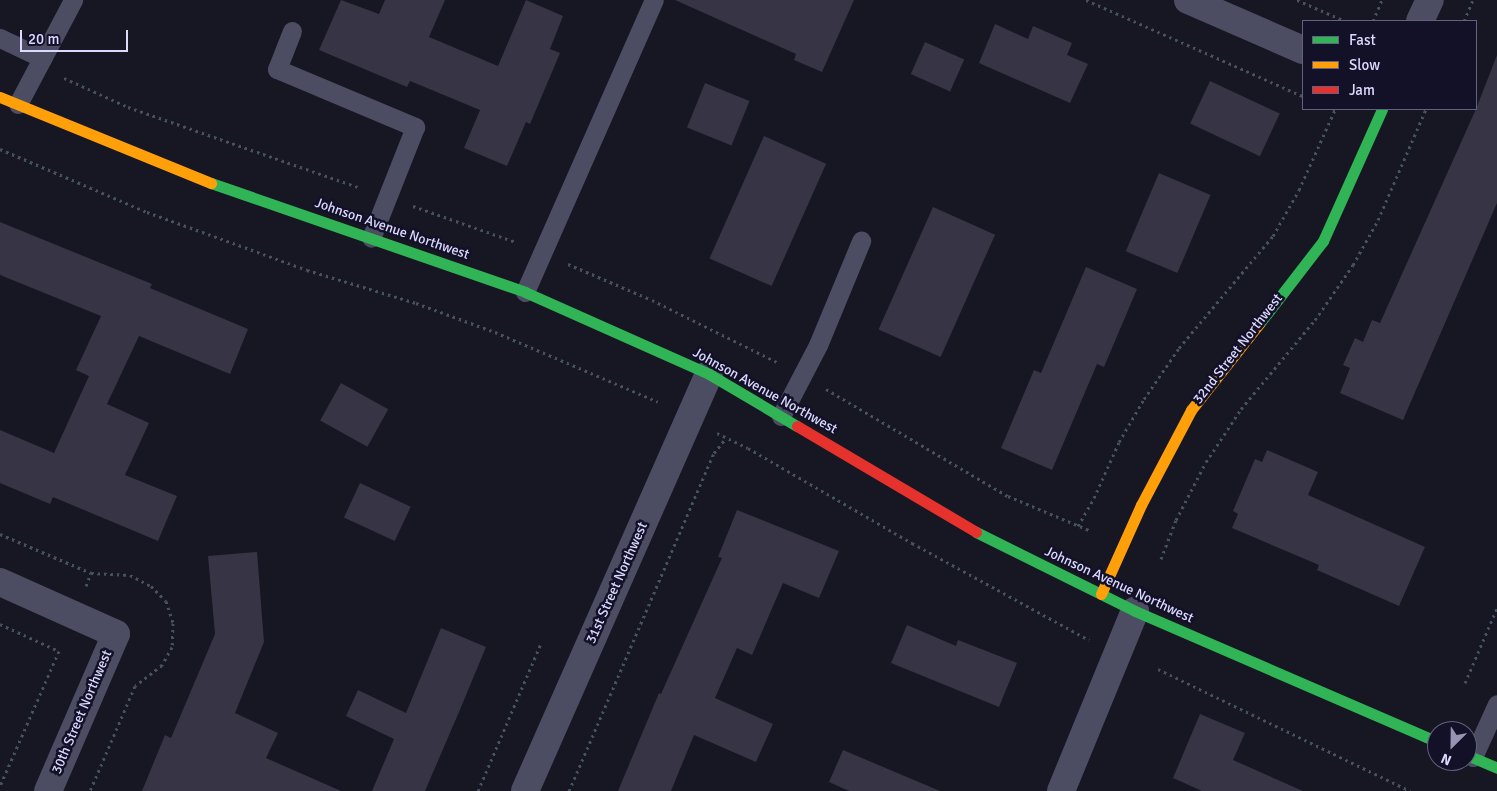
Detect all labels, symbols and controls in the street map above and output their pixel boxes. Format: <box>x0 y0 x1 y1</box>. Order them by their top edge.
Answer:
scale bar <box>22 20 130 52</box>
legend <box>1302 20 1477 110</box>
text: 20 m <box>28 30 59 48</box>
text: Fast <box>1349 31 1376 49</box>
text: Slow <box>1349 56 1380 74</box>
text: Jam <box>1349 81 1375 99</box>
street label: Johnson Avenue Northwest <box>313 195 471 263</box>
street label: 32nd Street Northwest <box>1190 291 1286 407</box>
street label: Johnson Avenue Northwest <box>690 344 840 438</box>
street label: 31st Street Northwest <box>583 520 651 646</box>
street label: Johnson Avenue Northwest <box>1042 543 1196 627</box>
street label: 30th Street Northwest <box>48 648 116 776</box>
north arrow <box>1427 721 1477 771</box>
text: N <box>1439 750 1454 769</box>

